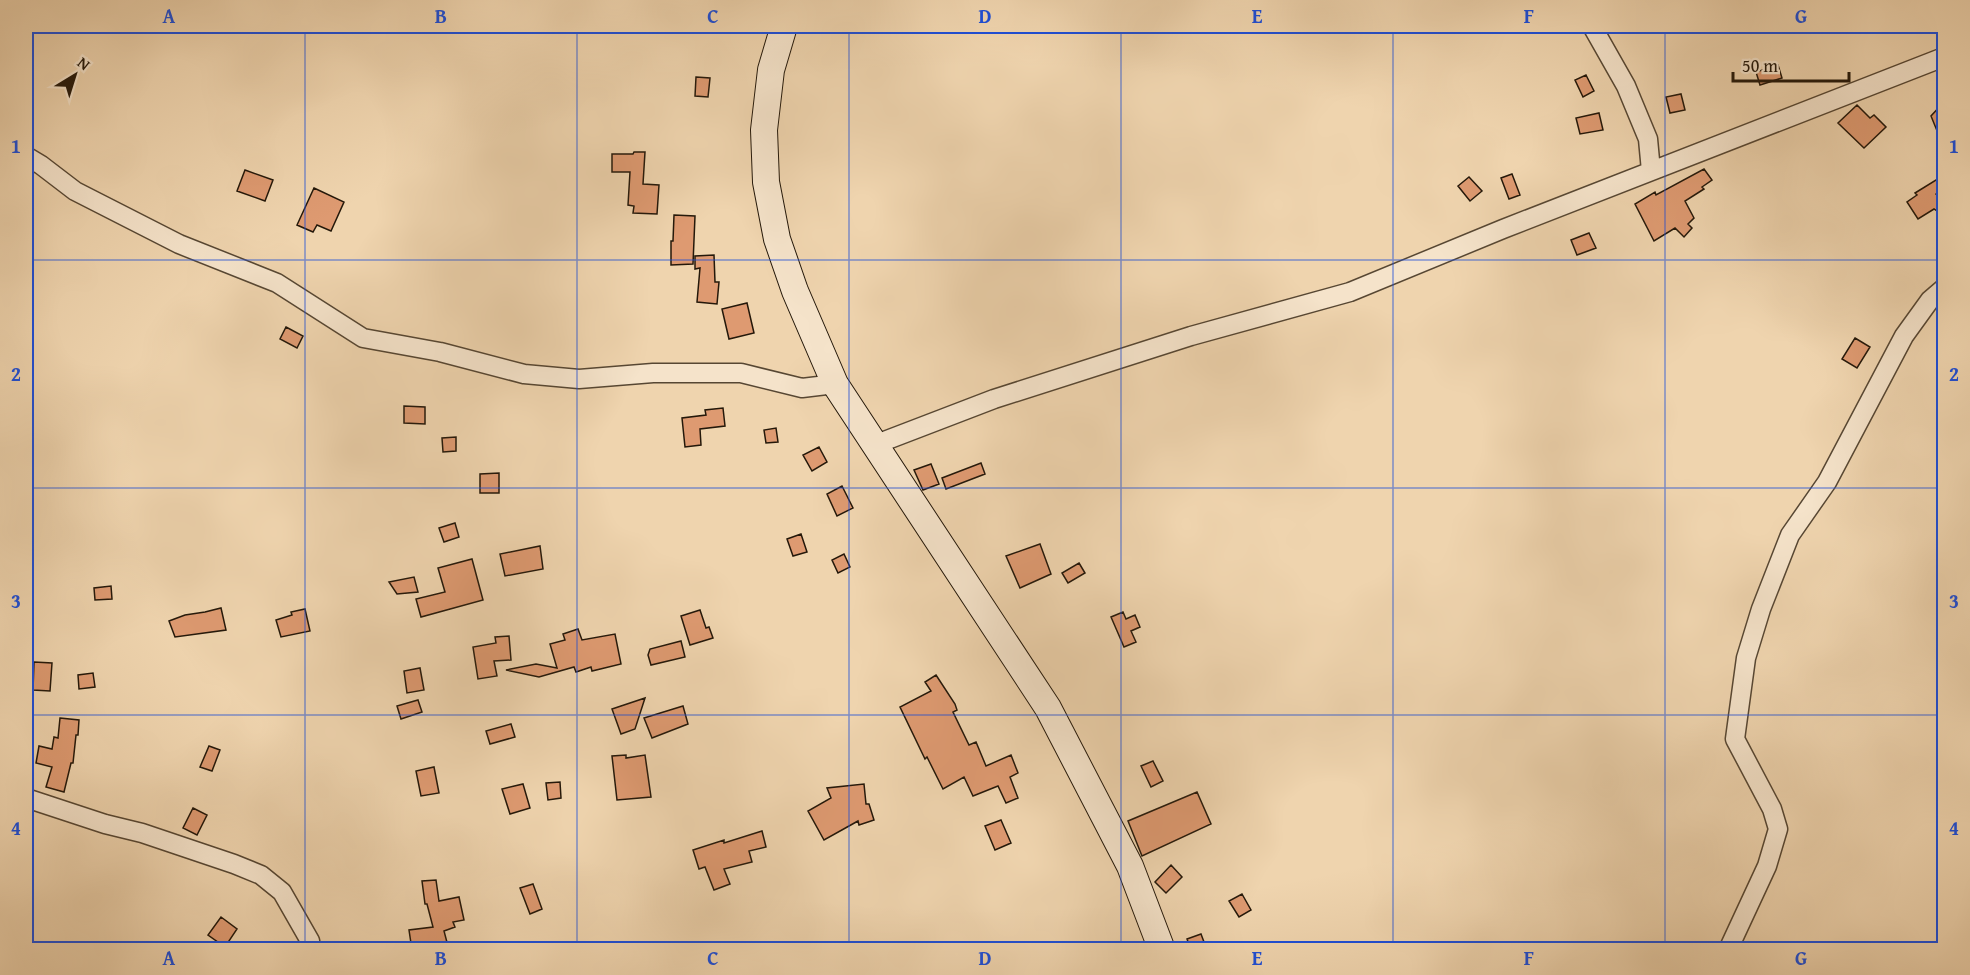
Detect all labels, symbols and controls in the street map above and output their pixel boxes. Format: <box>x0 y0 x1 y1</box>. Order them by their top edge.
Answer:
text: A <box>163 1 176 30</box>
text: B <box>435 1 447 30</box>
text: C <box>707 1 719 30</box>
text: D <box>978 1 992 30</box>
text: E <box>1252 1 1263 30</box>
text: F <box>1524 1 1534 30</box>
text: G <box>1795 1 1807 30</box>
north arrow <box>45 45 105 105</box>
scale bar <box>1733 45 1848 83</box>
text: N <box>73 50 96 76</box>
text: 50 m <box>1742 52 1778 79</box>
text: 1 <box>11 131 21 160</box>
text: 1 <box>1949 131 1959 160</box>
text: 2 <box>11 359 21 388</box>
text: 2 <box>1949 359 1959 388</box>
text: 3 <box>11 586 21 615</box>
text: 3 <box>1949 586 1959 615</box>
text: 4 <box>11 813 21 842</box>
text: 4 <box>1949 813 1959 842</box>
text: A <box>163 943 176 972</box>
text: B <box>435 943 447 972</box>
text: C <box>707 943 719 972</box>
text: D <box>978 943 992 972</box>
text: E <box>1252 943 1263 972</box>
text: F <box>1524 943 1534 972</box>
text: G <box>1795 943 1807 972</box>

